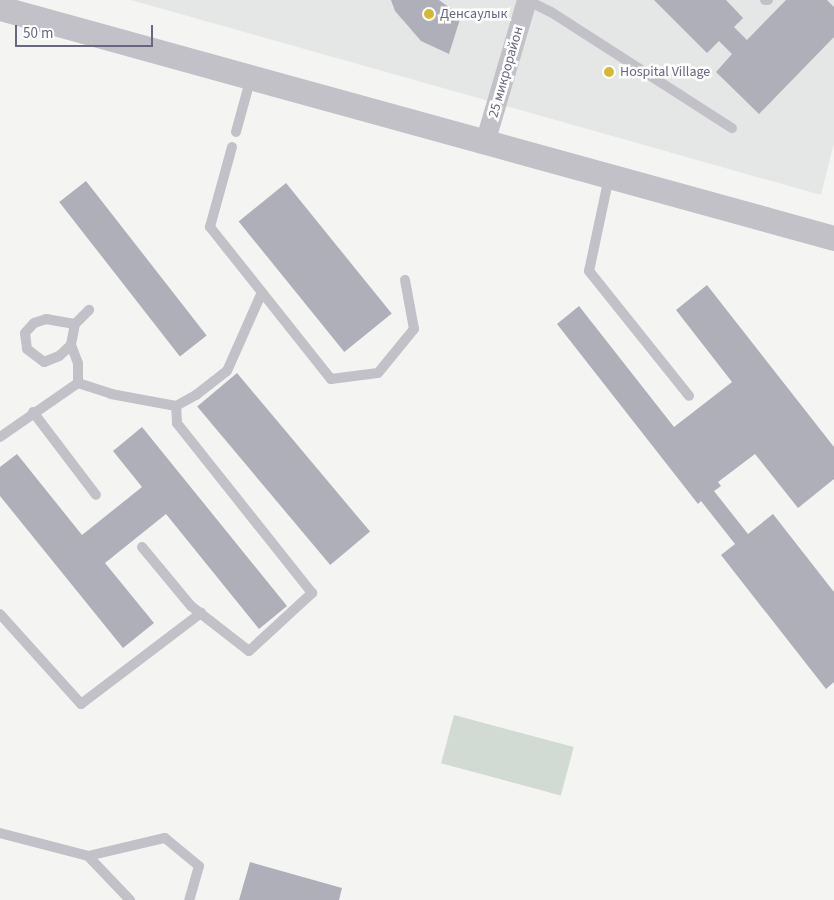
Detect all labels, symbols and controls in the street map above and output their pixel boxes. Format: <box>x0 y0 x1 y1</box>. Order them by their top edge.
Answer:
place label: Денсаулык <box>440 6 507 22</box>
marker: Денсаулык <box>422 7 436 21</box>
scale bar <box>18 15 155 47</box>
text: 50 m <box>23 23 53 44</box>
street label: 25 микрорайон <box>485 25 527 119</box>
place label: Hospital Village <box>620 64 710 80</box>
marker: Hospital Village <box>602 65 616 79</box>

